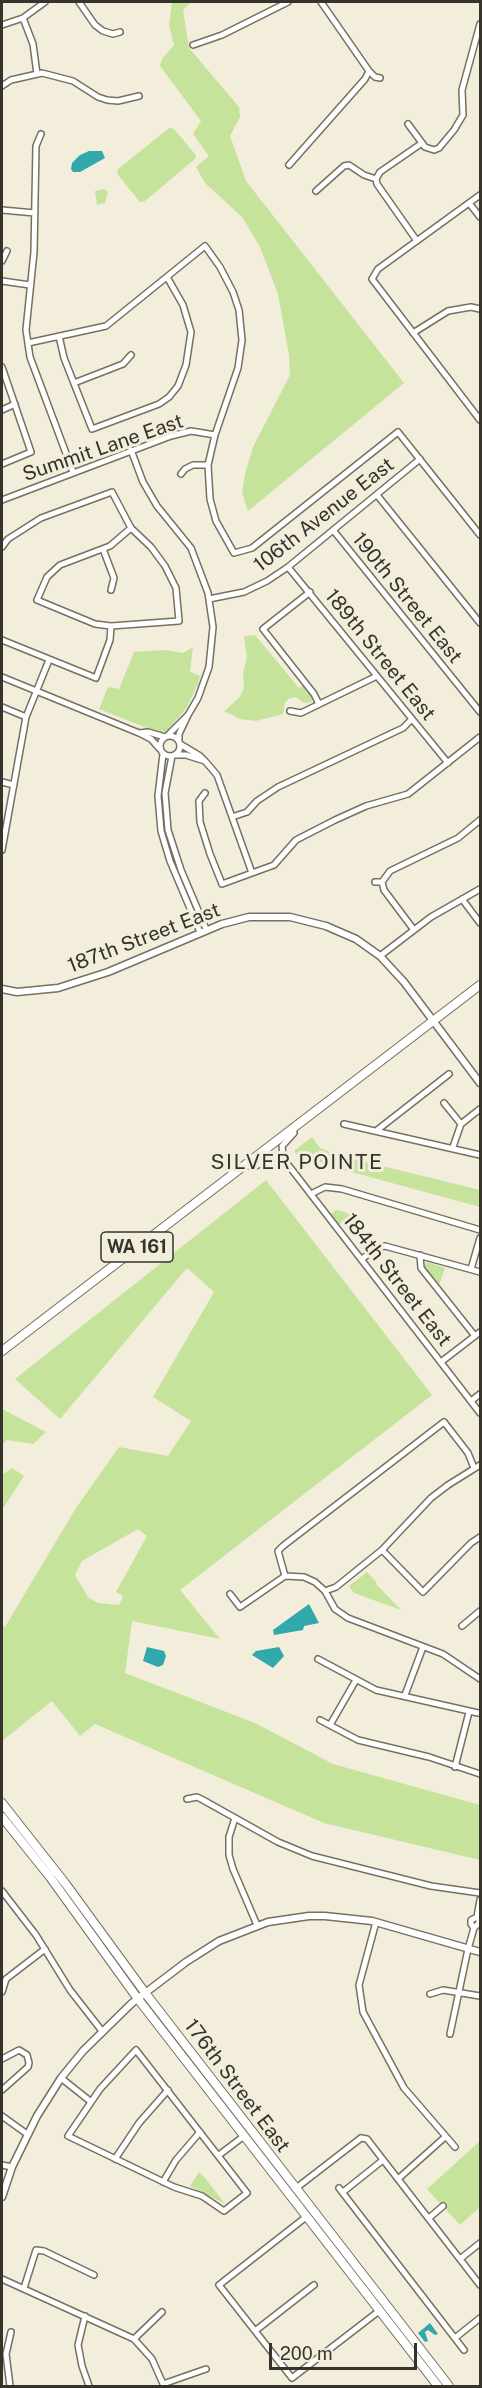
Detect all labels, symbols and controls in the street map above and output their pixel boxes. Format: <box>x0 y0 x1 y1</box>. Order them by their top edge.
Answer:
street label: Summit Lane East <box>20 409 186 487</box>
street label: 106th Avenue East <box>249 453 399 577</box>
street label: 190th Street East <box>347 528 467 668</box>
street label: 189th Street East <box>320 585 440 725</box>
street label: 187th Street East <box>65 898 223 978</box>
district label: SILVER POINTE <box>211 1150 383 1176</box>
street label: 184th Street East <box>338 1209 456 1351</box>
road number: WA 161 <box>101 1232 173 1262</box>
street label: 176th Street East <box>179 2015 295 2157</box>
scale bar <box>272 2331 420 2369</box>
text: 200 m <box>280 2343 333 2364</box>

